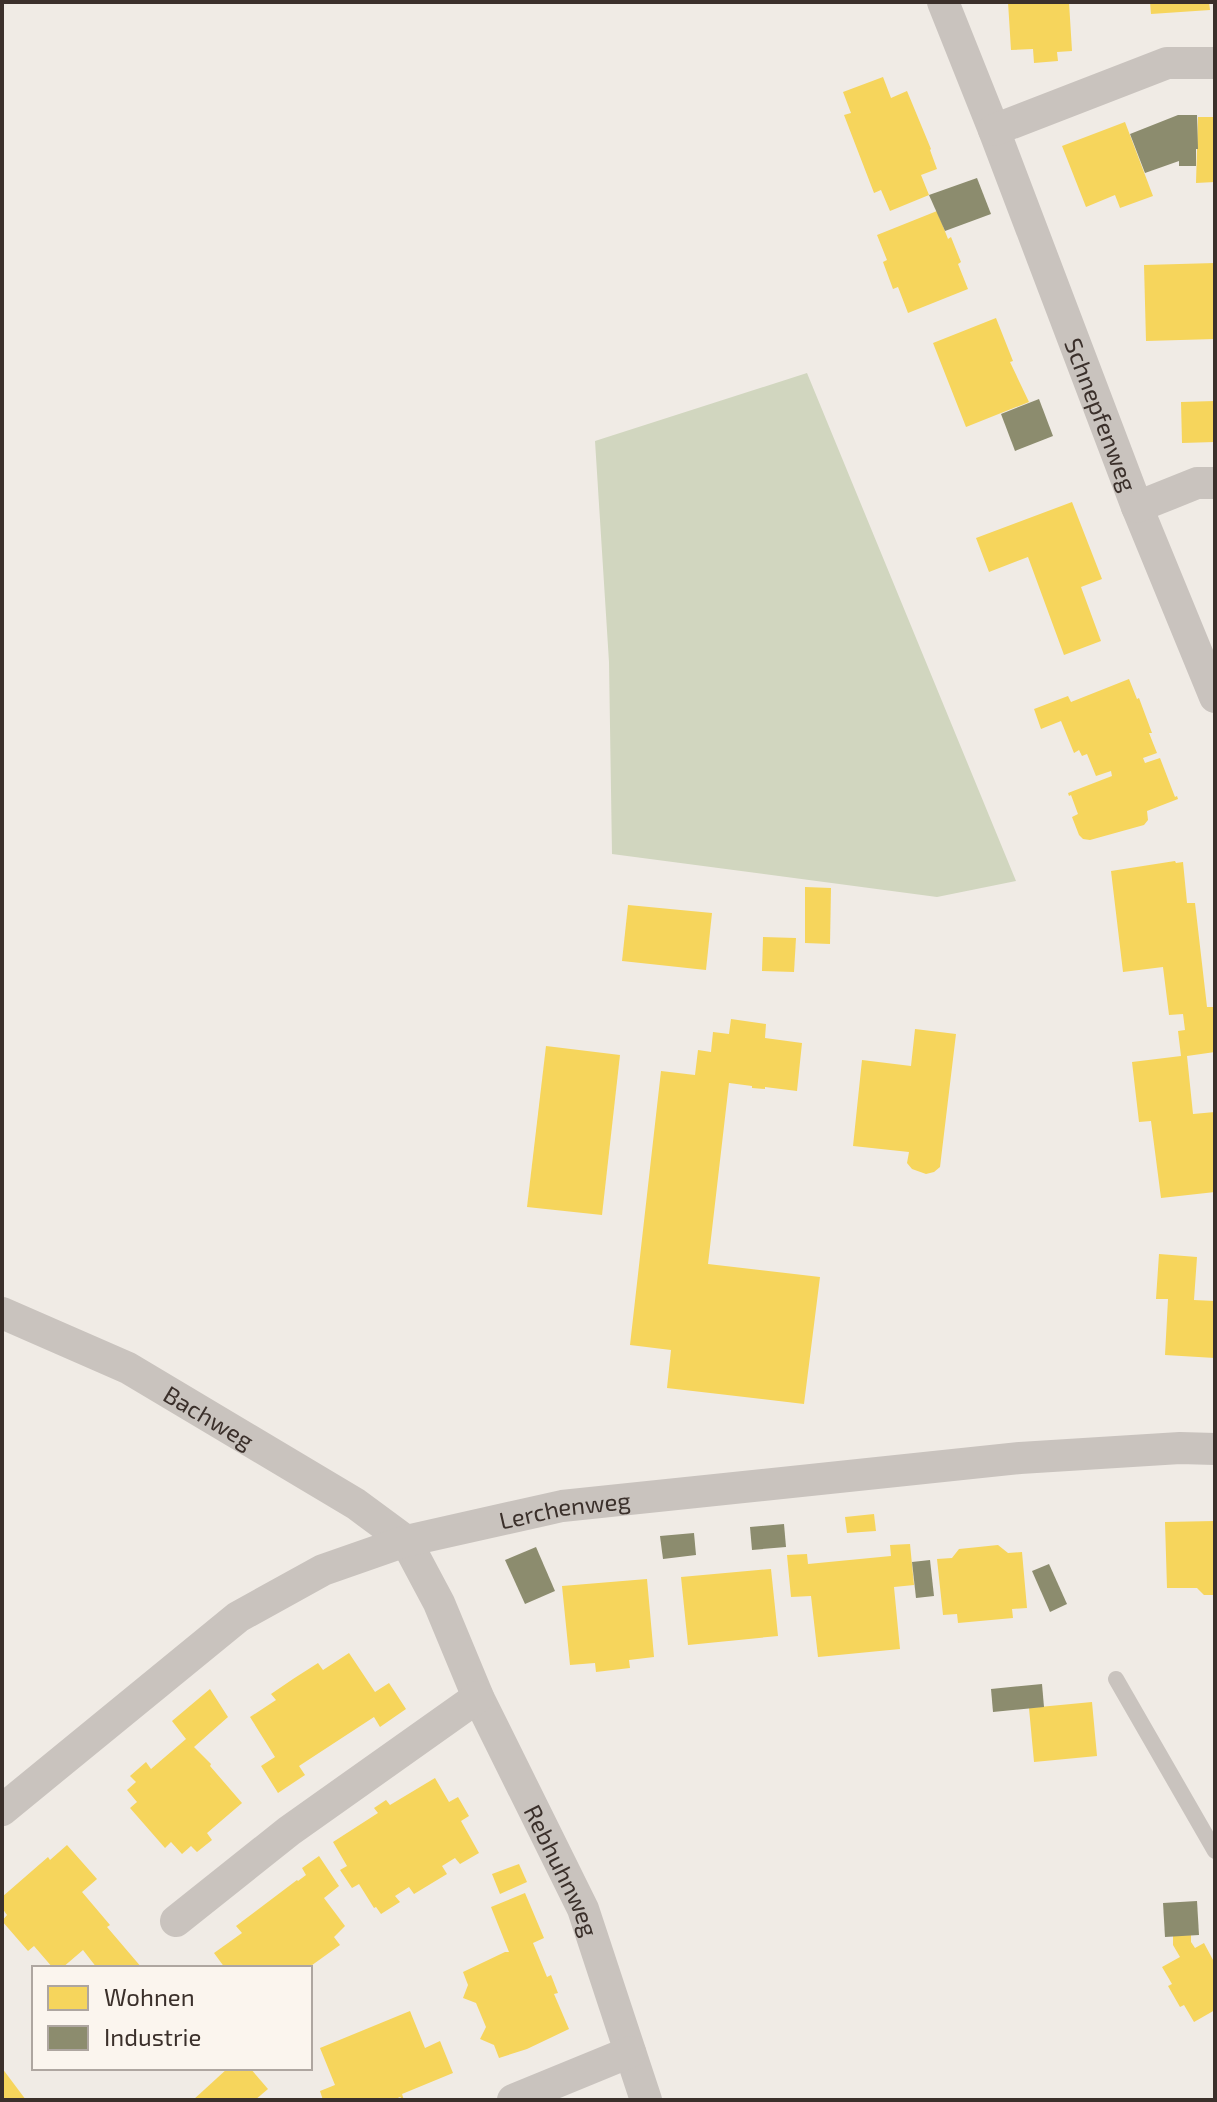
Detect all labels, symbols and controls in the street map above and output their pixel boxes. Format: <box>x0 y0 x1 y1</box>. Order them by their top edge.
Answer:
street label: Schnepfenweg <box>1060 334 1144 495</box>
street label: Bachweg <box>159 1378 259 1454</box>
street label: Lerchenweg <box>496 1484 632 1534</box>
street label: Rebhuhnweg <box>519 1799 605 1940</box>
legend <box>32 1966 312 2070</box>
text: Wohnen <box>104 1982 195 2011</box>
text: Industrie <box>104 2022 201 2051</box>

